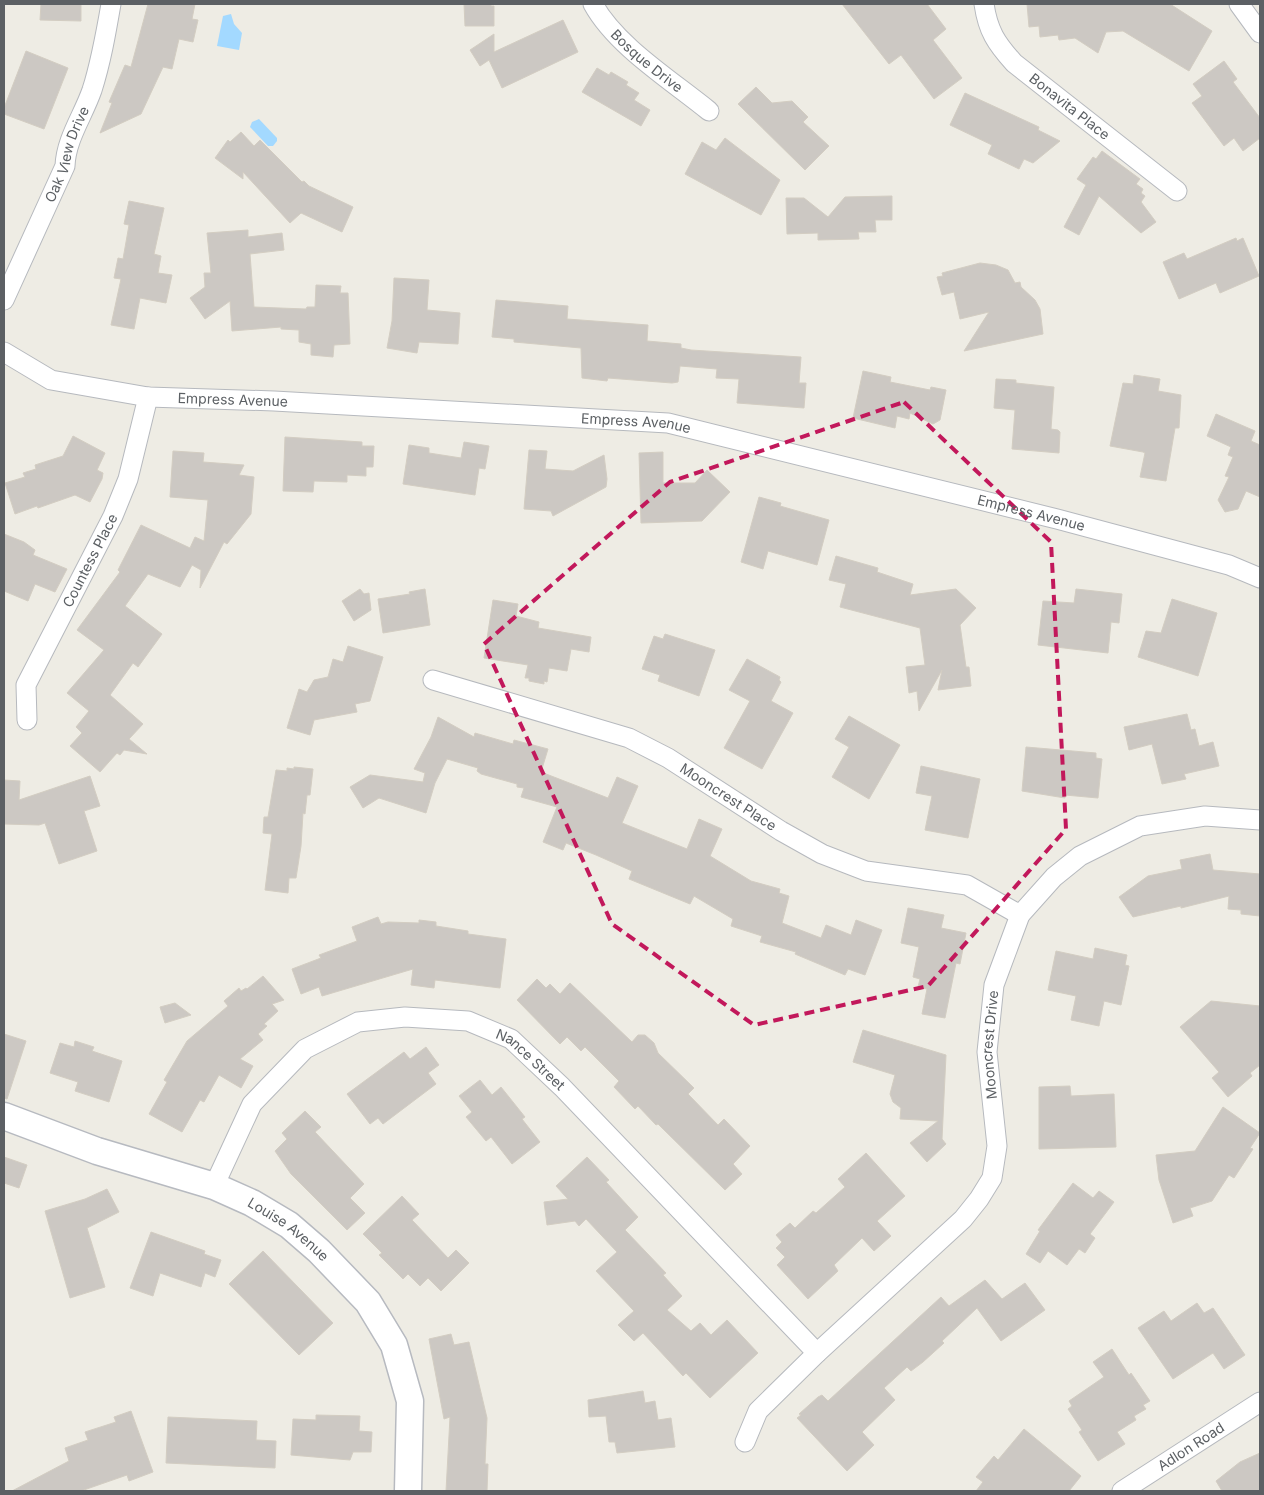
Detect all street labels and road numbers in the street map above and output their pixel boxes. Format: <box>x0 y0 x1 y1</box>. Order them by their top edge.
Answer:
street label: Bosque Drive <box>608 26 686 96</box>
street label: Bonavita Place <box>1026 69 1113 143</box>
street label: Oak View Drive <box>41 103 92 205</box>
street label: Empress Avenue <box>177 389 288 410</box>
street label: Empress Avenue <box>581 409 693 436</box>
street label: Empress Avenue <box>976 491 1087 534</box>
street label: Countess Place <box>59 511 121 610</box>
street label: Mooncrest Place <box>677 759 780 834</box>
street label: Mooncrest Drive <box>978 989 1001 1100</box>
street label: Nance Street <box>494 1025 569 1094</box>
street label: Louise Avenue <box>245 1193 333 1264</box>
street label: Adlon Road <box>1154 1418 1227 1474</box>

